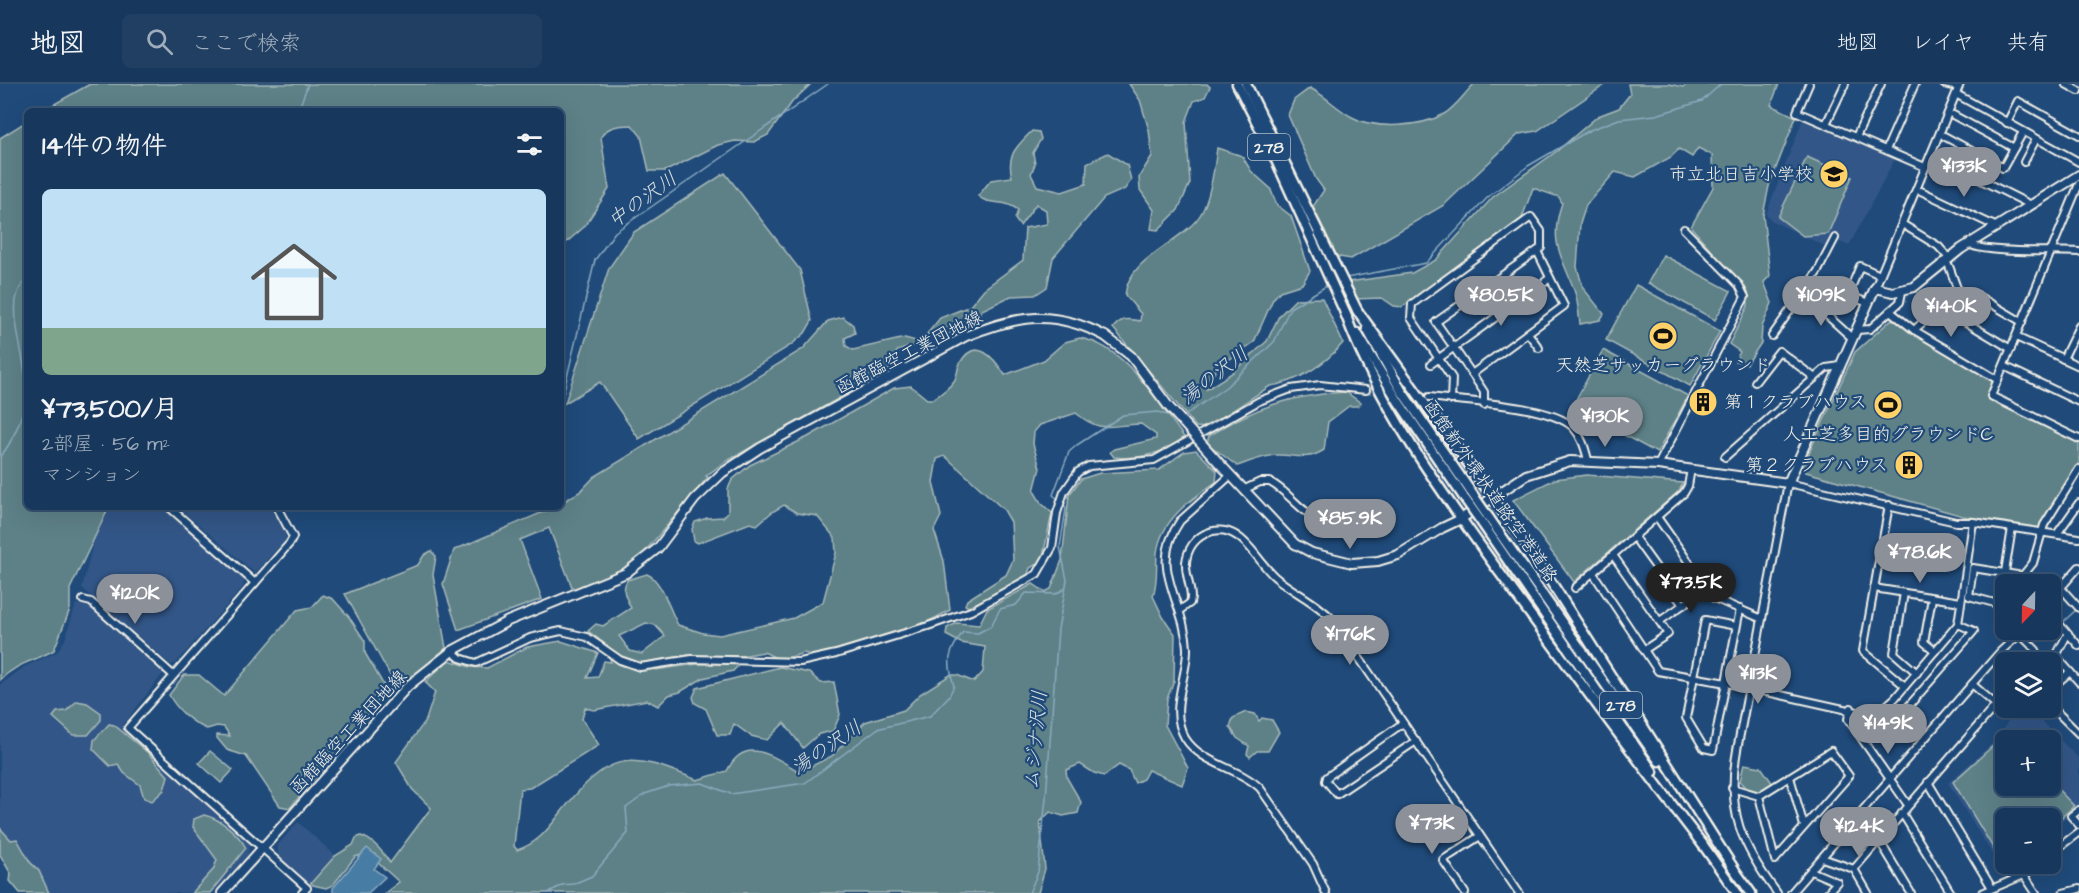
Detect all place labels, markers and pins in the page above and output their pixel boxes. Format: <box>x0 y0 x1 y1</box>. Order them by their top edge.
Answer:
pin: ¥133K <box>1922 147 2006 198</box>
school or university icon: 市立北日吉小学校 <box>1818 158 1850 190</box>
place label: 市立北日吉小学校 <box>1669 162 1813 187</box>
pin: ¥80.5K <box>1452 276 1550 327</box>
pin: ¥109K <box>1779 276 1863 327</box>
pin: ¥140K <box>1909 287 1993 338</box>
sports icon: 天然芝サッカーグラウンド <box>1647 320 1679 352</box>
place label: 天然芝サッカーグラウンド <box>1555 353 1771 378</box>
building icon: 第１クラブハウス <box>1687 386 1719 418</box>
sports icon: 人工芝多目的グラウンドC <box>1872 389 1904 421</box>
place label: 第１クラブハウス <box>1724 390 1867 415</box>
pin: ¥130K <box>1563 397 1647 448</box>
place label: 人工芝多目的グラウンドC <box>1783 422 1994 447</box>
building icon: 第２クラブハウス <box>1893 449 1925 481</box>
place label: 第２クラブハウス <box>1745 453 1888 478</box>
pin: ¥85.9K <box>1301 499 1399 550</box>
pin: ¥78.6K <box>1871 533 1969 584</box>
pin: ¥73.5K <box>1642 563 1740 614</box>
pin: ¥120K <box>93 574 177 625</box>
pin: ¥176K <box>1308 615 1392 666</box>
pin: ¥113K <box>1716 654 1800 705</box>
pin: ¥149K <box>1846 704 1930 755</box>
pin: ¥73K <box>1396 804 1468 855</box>
pin: ¥124K <box>1817 807 1901 858</box>

